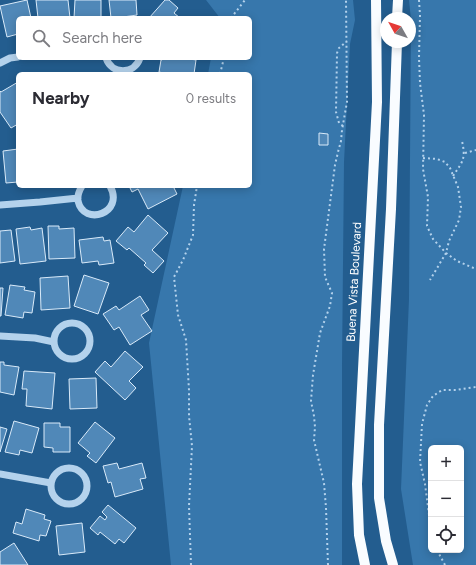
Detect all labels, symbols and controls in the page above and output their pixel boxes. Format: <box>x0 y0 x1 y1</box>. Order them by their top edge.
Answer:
north arrow <box>380 12 416 48</box>
search box <box>16 16 252 60</box>
icon: search <box>30 27 52 49</box>
text: Search here <box>62 29 142 47</box>
text: Nearby <box>32 88 90 108</box>
text: 0 results <box>186 91 236 106</box>
street label: Buena Vista Boulevard <box>344 222 364 342</box>
map controls <box>428 445 464 553</box>
button: + <box>428 445 464 481</box>
button: − <box>428 481 464 517</box>
button: locate <box>428 517 464 553</box>

